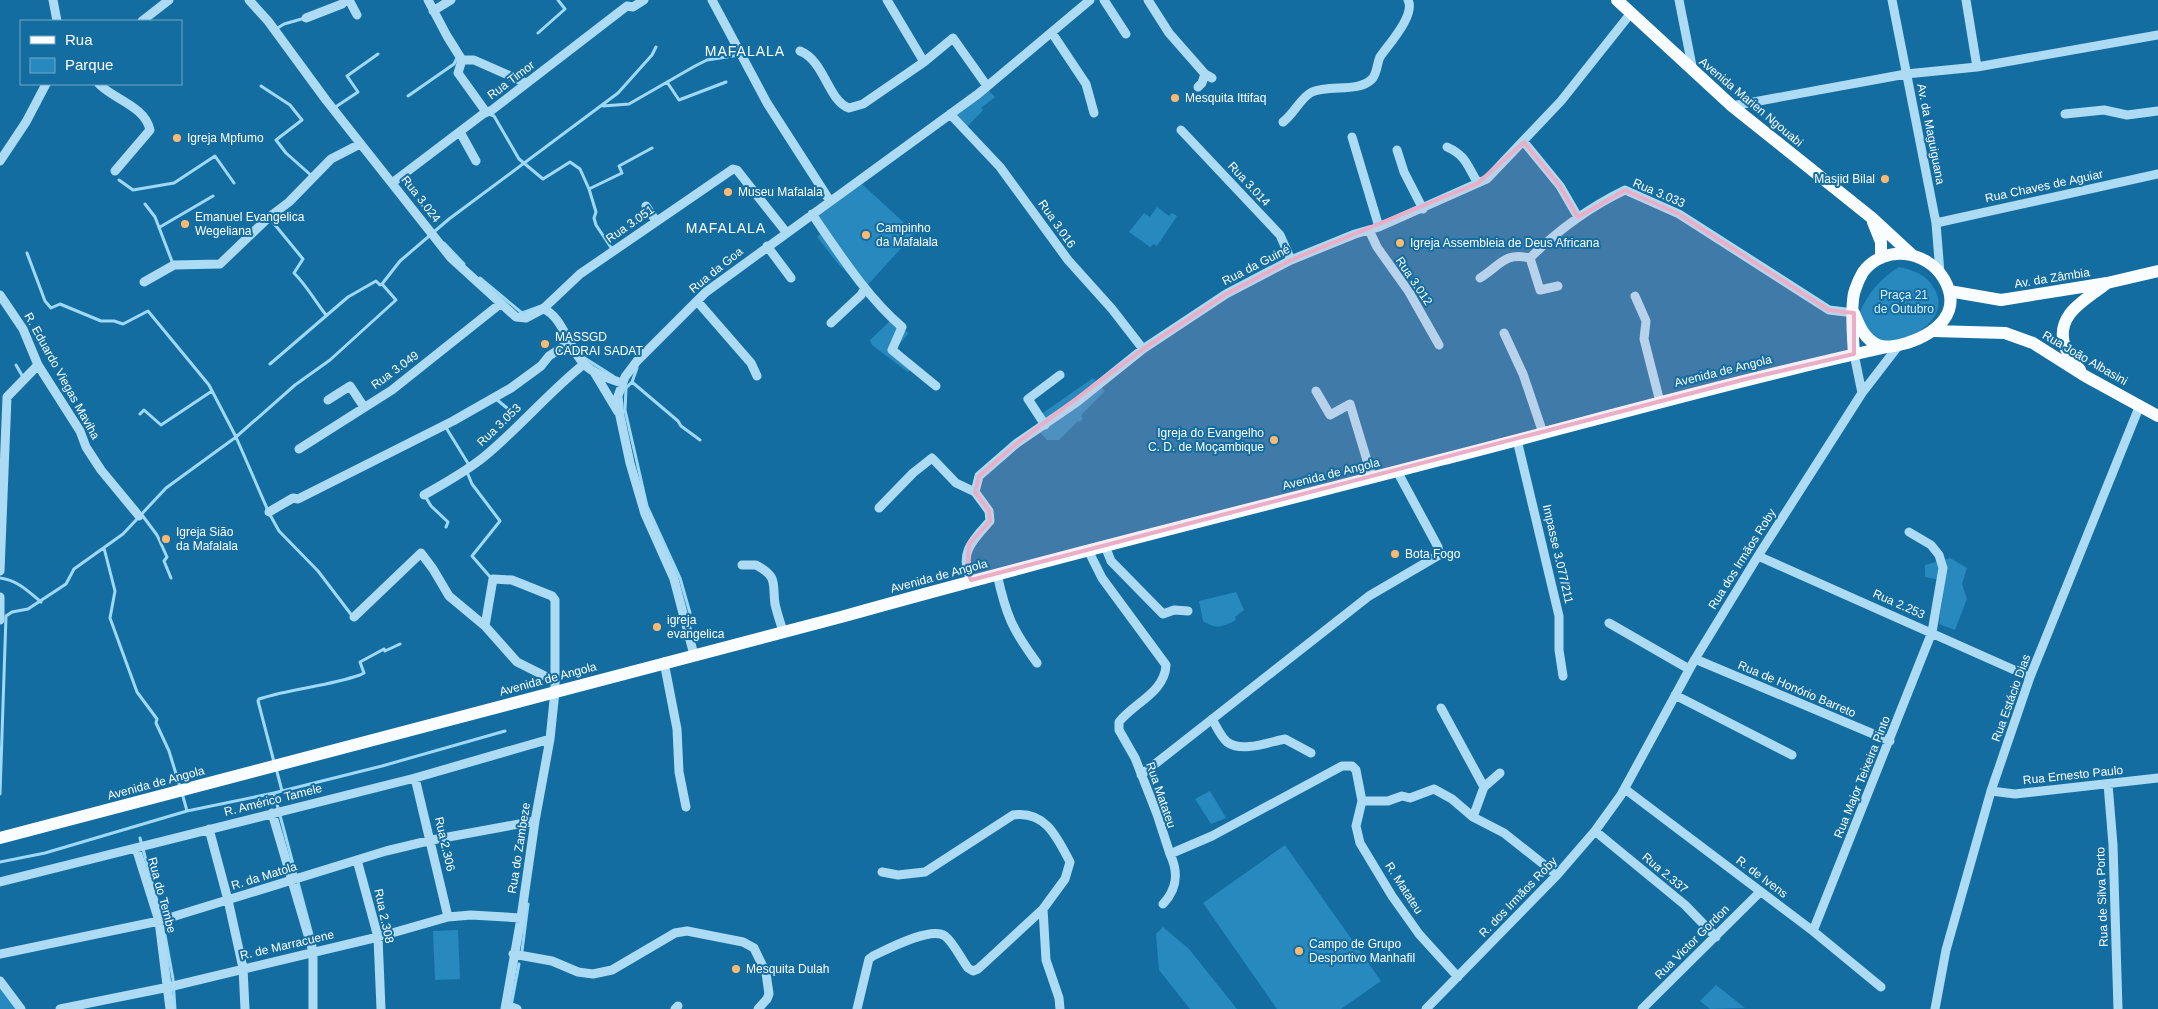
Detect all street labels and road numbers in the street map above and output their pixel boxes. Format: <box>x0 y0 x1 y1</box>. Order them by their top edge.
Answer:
street label: Avenida Marien Ngouabi <box>1696 54 1806 150</box>
street label: Rua Timor <box>485 58 537 102</box>
street label: Av. da Maguiguana <box>1914 82 1948 186</box>
street label: Rua 3.014 <box>1225 159 1273 209</box>
street label: Rua Chaves de Aguiar <box>1984 167 2104 205</box>
street label: Rua 3.024 <box>398 173 444 225</box>
street label: Rua 3.033 <box>1631 176 1688 210</box>
street label: Rua 3.016 <box>1035 197 1079 251</box>
street label: Rua 3.051 <box>603 202 657 246</box>
street label: Rua da Guiné <box>1220 242 1292 288</box>
street label: Rua da Goa <box>686 244 746 296</box>
street label: Rua 3.012 <box>1393 254 1435 308</box>
street label: Av. da Zâmbia <box>2013 265 2091 291</box>
street label: R. Eduardo Viegas Maviha <box>21 310 103 442</box>
street label: Rua João Albasini <box>2040 328 2130 388</box>
street label: Rua 3.049 <box>368 348 422 392</box>
street label: Avenida de Angola <box>1673 352 1773 390</box>
street label: Rua 3.053 <box>474 401 524 449</box>
street label: Avenida de Angola <box>1281 455 1381 493</box>
street label: Impasse 3.077/211 <box>1540 503 1576 605</box>
street label: Rua dos Irmãos Roby <box>1705 506 1779 612</box>
street label: Avenida de Angola <box>889 556 989 596</box>
street label: Rua 2.253 <box>1871 586 1927 622</box>
street label: Rua Estácio Dias <box>1989 652 2033 744</box>
street label: Rua de Honório Barreto <box>1736 658 1858 720</box>
street label: Avenida de Angola <box>498 659 598 699</box>
street label: Rua Major Teixeira Pinto <box>1831 714 1893 840</box>
street label: Rua Matateu <box>1143 760 1179 830</box>
street label: Avenida de Angola <box>106 763 206 803</box>
street label: Rua Ernesto Paulo <box>2022 763 2124 787</box>
street label: R. Américo Tamele <box>223 781 324 819</box>
street label: Rua do Zambeze <box>505 801 533 895</box>
street label: Rua 2.306 <box>432 815 458 873</box>
street label: Rua de Silva Porto <box>2093 846 2111 947</box>
street label: Rua 2.337 <box>1639 850 1691 896</box>
street label: R. de Ivens <box>1734 853 1790 901</box>
street label: R. dos Irmãos Roby <box>1476 854 1560 940</box>
street label: Rua do Tembe <box>145 856 179 935</box>
street label: R. da Matola <box>229 859 299 893</box>
street label: R. Matateu <box>1382 860 1426 916</box>
street label: Rua 2.308 <box>371 887 397 945</box>
street label: Rua Victor Gordon <box>1652 902 1732 982</box>
street label: R. de Marracuene <box>239 927 336 963</box>

